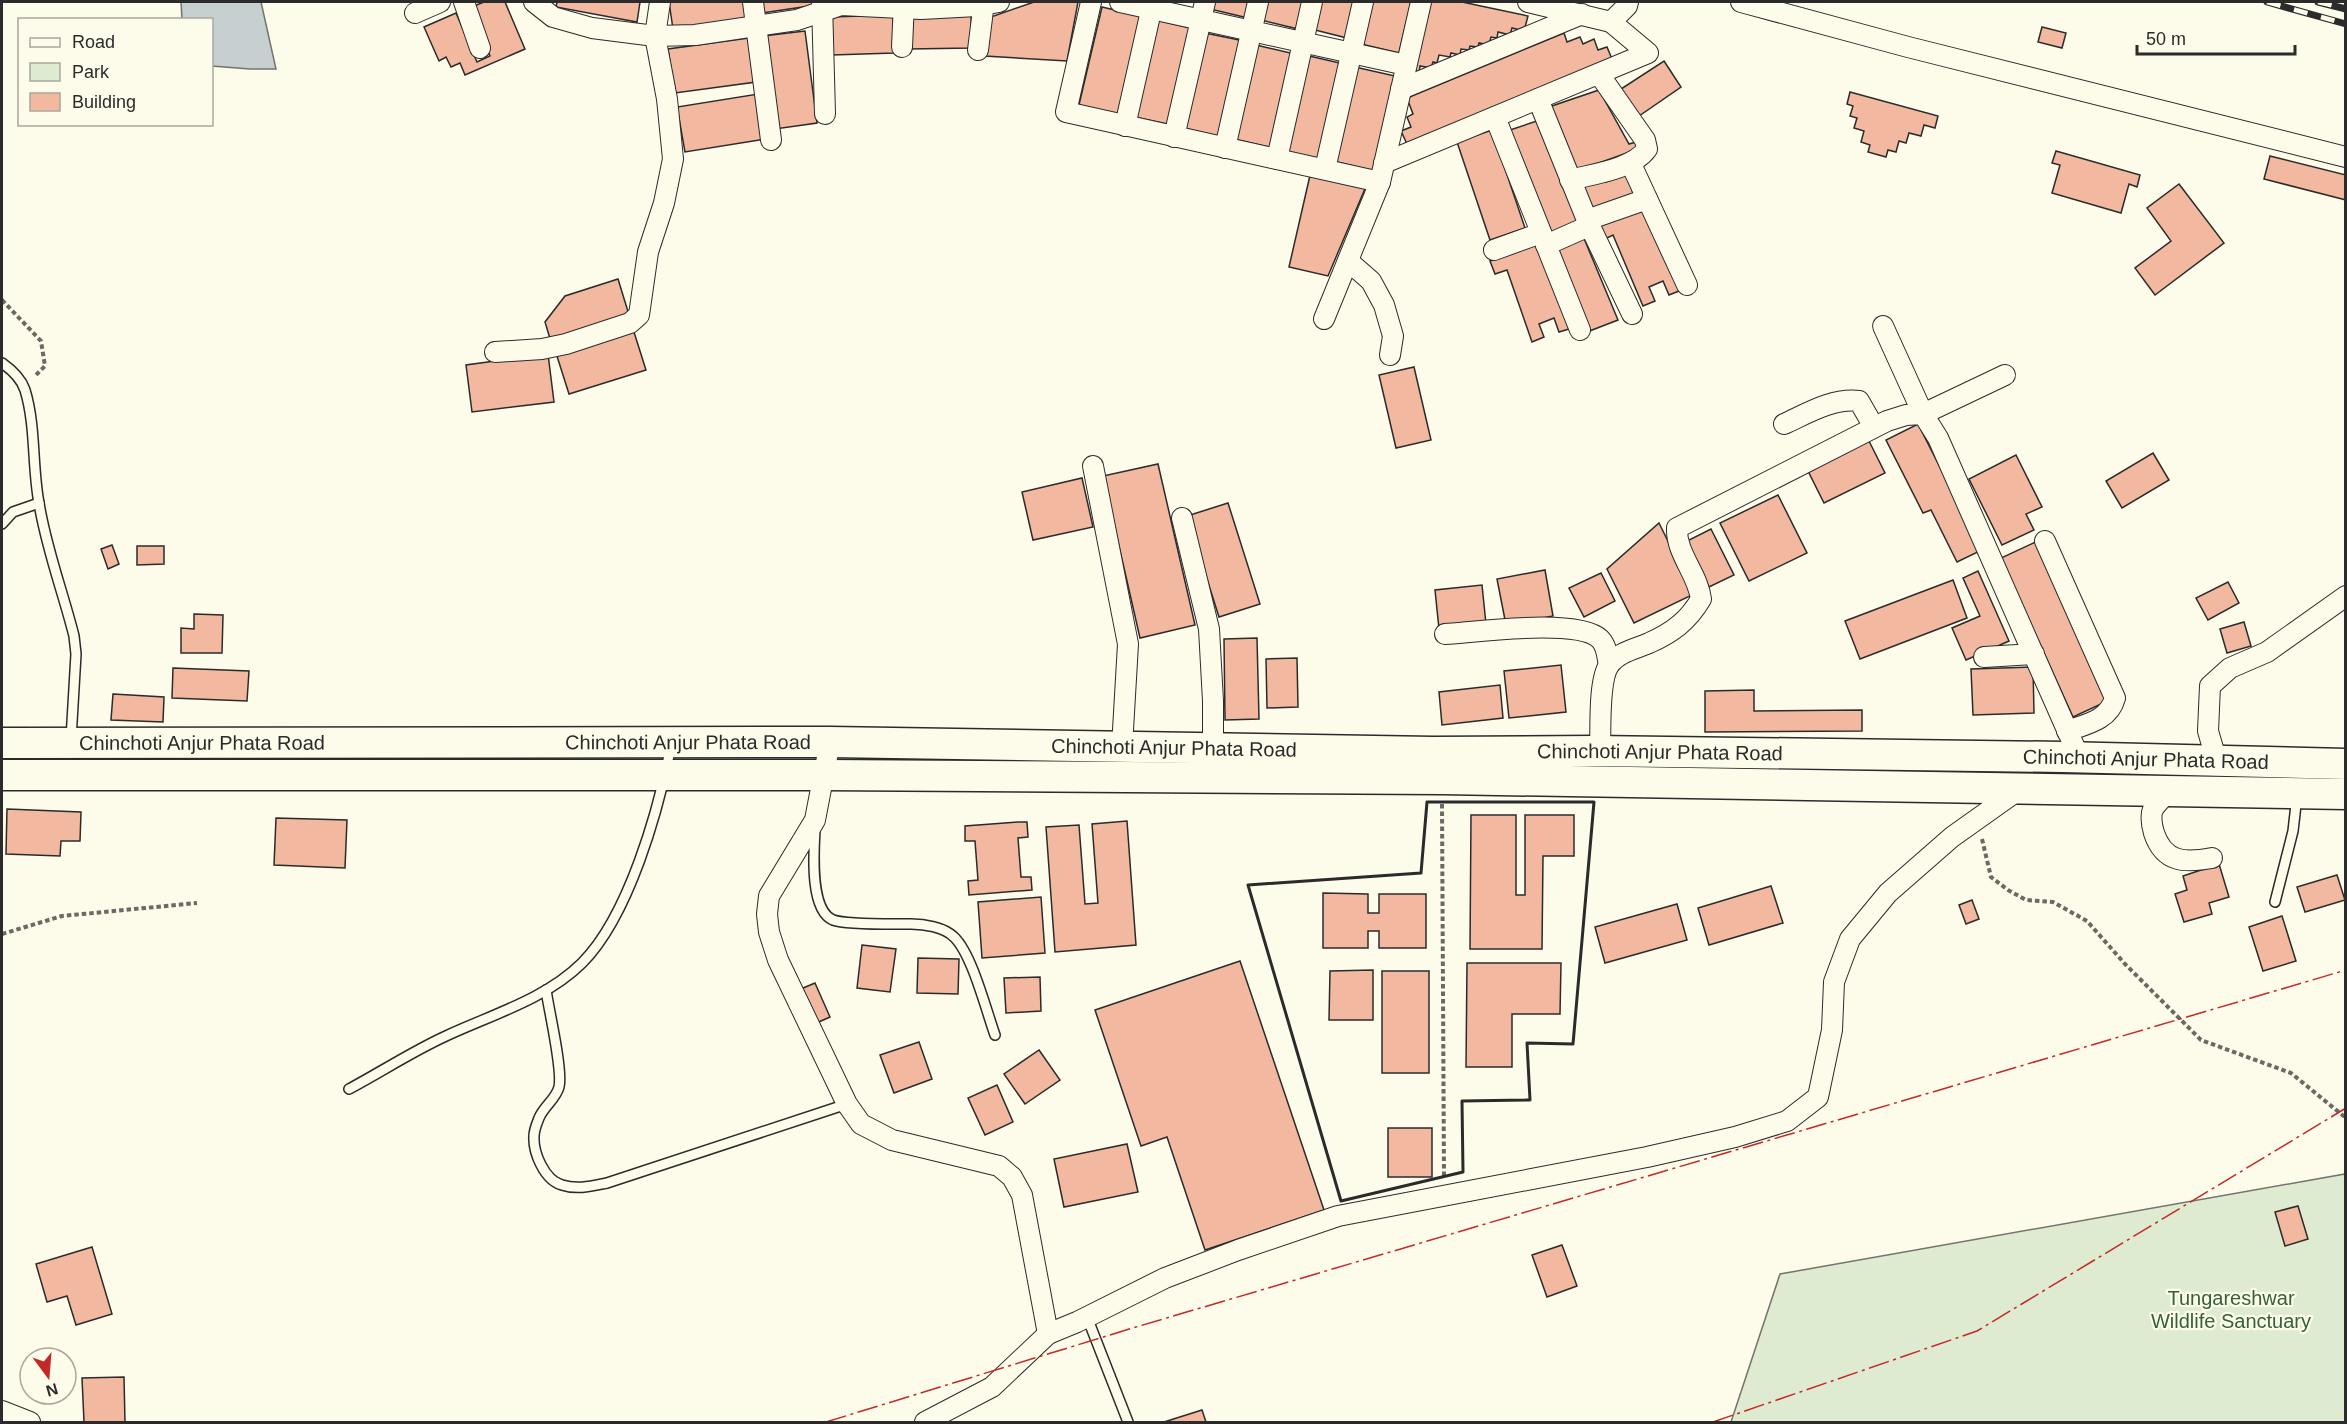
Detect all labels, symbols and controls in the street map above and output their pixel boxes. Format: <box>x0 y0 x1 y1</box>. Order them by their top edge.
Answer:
legend <box>18 18 213 126</box>
scale bar <box>2137 18 2294 56</box>
text: 50 m <box>2146 29 2186 49</box>
text: Road <box>72 32 115 52</box>
text: Park <box>72 62 110 82</box>
text: Building <box>72 92 136 112</box>
street label: Chinchoti Anjur Phata Road <box>565 731 811 753</box>
street label: Chinchoti Anjur Phata Road <box>79 732 325 754</box>
street label: Chinchoti Anjur Phata Road <box>1051 735 1297 761</box>
street label: Chinchoti Anjur Phata Road <box>1537 740 1783 764</box>
street label: Chinchoti Anjur Phata Road <box>2023 746 2269 773</box>
park label: Tungareshwar Wildlife Sanctuary <box>2151 1287 2311 1332</box>
north arrow <box>18 1346 78 1406</box>
text: N <box>44 1380 60 1400</box>

